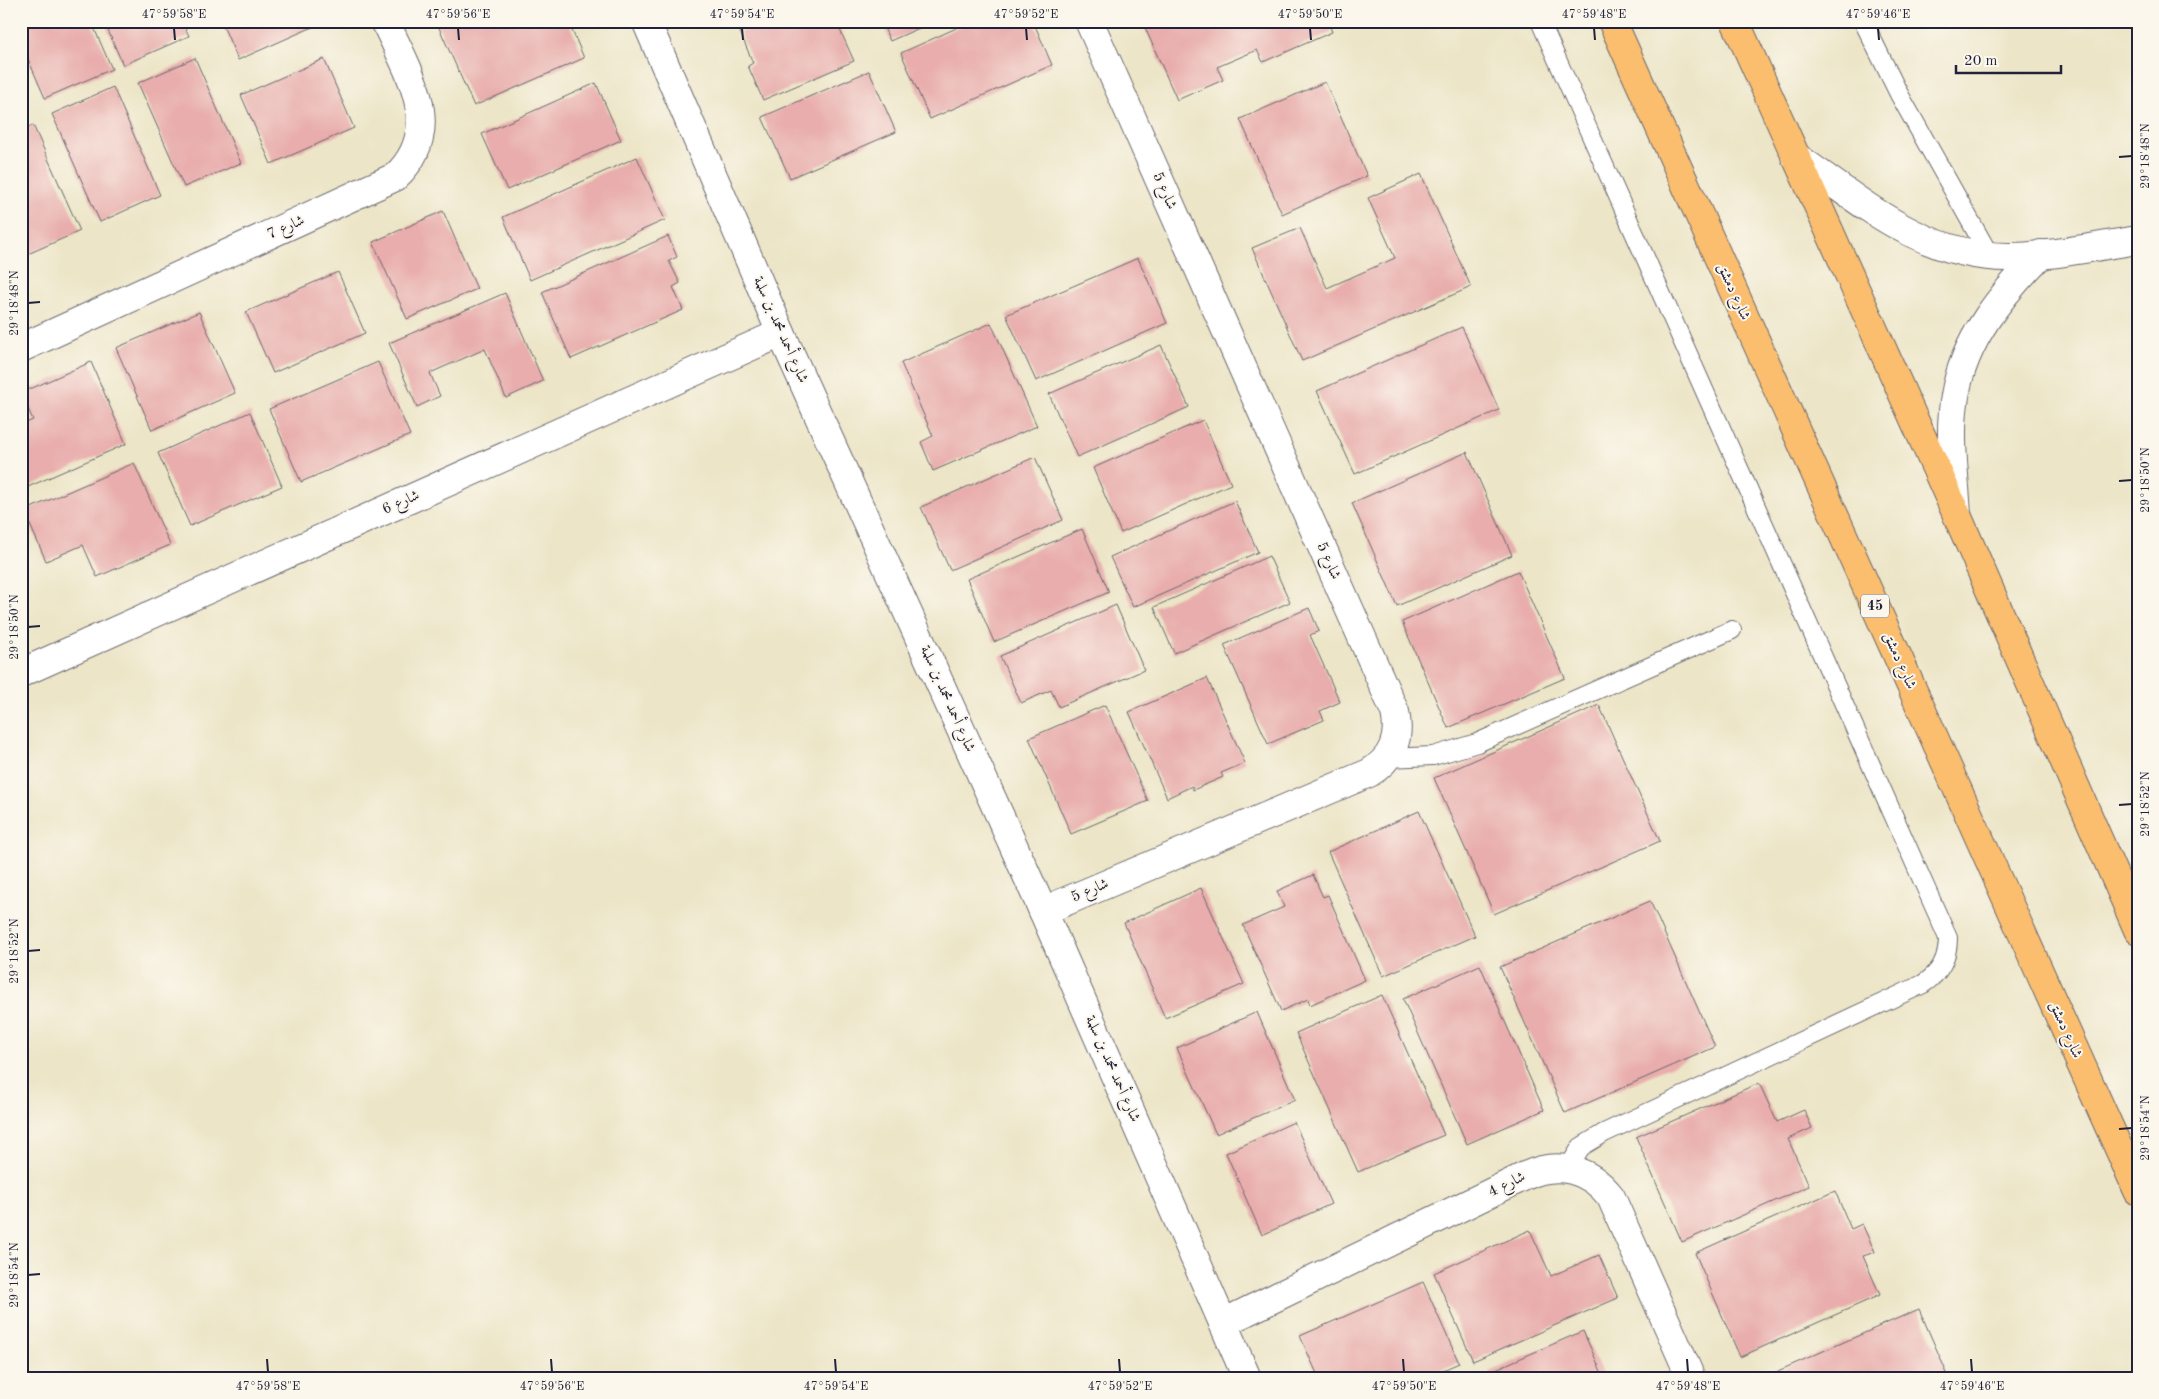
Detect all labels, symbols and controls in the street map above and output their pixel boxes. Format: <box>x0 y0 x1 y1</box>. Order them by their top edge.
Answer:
text: 47°59'58"E <box>142 8 206 21</box>
text: 47°59'56"E <box>426 8 490 21</box>
text: 47°59'54"E <box>710 8 774 21</box>
text: 47°59'52"E <box>994 8 1058 21</box>
text: 47°59'50"E <box>1278 8 1342 21</box>
text: 47°59'48"E <box>1562 8 1626 21</box>
text: 47°59'46"E <box>1846 8 1910 21</box>
scale bar <box>1956 42 2062 74</box>
text: 20 m <box>1964 54 1998 69</box>
text: 29°18'48"N <box>2140 123 2152 189</box>
street label: شارع 5 <box>1146 170 1179 213</box>
street label: شارع 7 <box>265 213 308 246</box>
street label: شارع دمشق <box>1710 261 1752 324</box>
text: 29°18'48"N <box>9 270 21 336</box>
street label: شارع أحمد محمد بن سلمة <box>746 272 815 387</box>
text: 29°18'50"N <box>2139 447 2152 513</box>
street label: شارع 6 <box>380 488 423 521</box>
street label: شارع 5 <box>1310 540 1343 583</box>
text: 29°18'50"N <box>8 594 21 660</box>
road number: 45 <box>1861 594 1889 618</box>
street label: شارع دمشق <box>1876 630 1918 693</box>
street label: شارع أحمد محمد بن سلمة <box>913 641 982 756</box>
text: 29°18'52"N <box>2139 771 2152 837</box>
street label: شارع 5 <box>1069 876 1112 909</box>
text: 29°18'52"N <box>8 918 21 984</box>
street label: شارع دمشق <box>2042 999 2084 1062</box>
street label: شارع أحمد محمد بن سلمة <box>1078 1011 1147 1126</box>
text: 29°18'54"N <box>2139 1095 2152 1161</box>
street label: شارع 4 <box>1486 1170 1530 1204</box>
text: 29°18'54"N <box>8 1242 21 1308</box>
text: 47°59'58"E <box>236 1380 300 1393</box>
text: 47°59'56"E <box>520 1380 584 1393</box>
text: 47°59'54"E <box>804 1380 868 1393</box>
text: 47°59'52"E <box>1088 1380 1152 1393</box>
text: 47°59'50"E <box>1372 1380 1436 1393</box>
text: 47°59'48"E <box>1656 1380 1720 1393</box>
text: 47°59'46"E <box>1940 1380 2004 1393</box>

